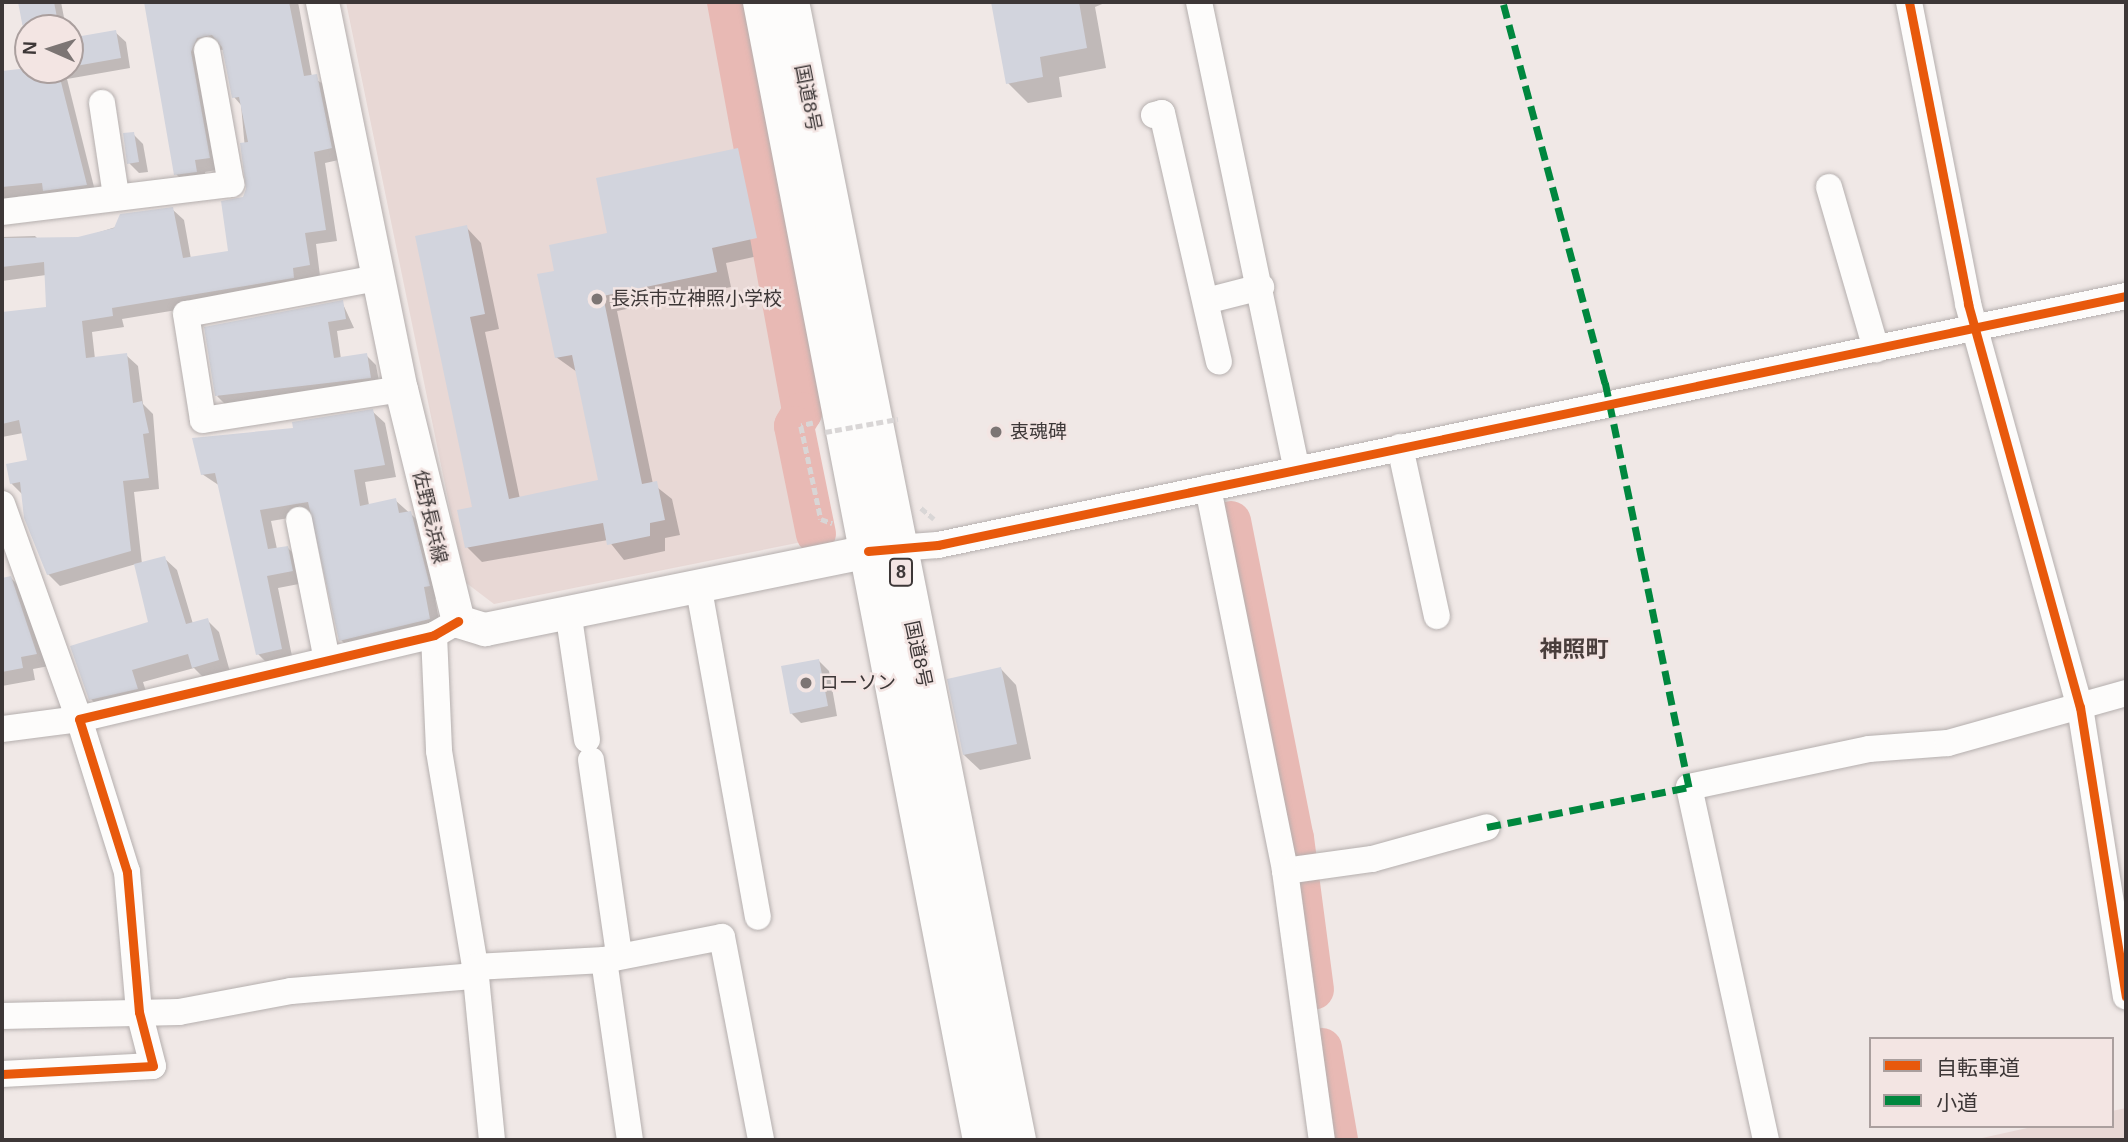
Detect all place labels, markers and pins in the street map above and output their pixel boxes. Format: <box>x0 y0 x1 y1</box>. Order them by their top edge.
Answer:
place label: 長浜市立神照小学校 <box>611 288 782 310</box>
marker: 長浜市立神照小学校 <box>589 291 605 307</box>
place label: 衷魂碑 <box>1010 421 1067 443</box>
marker: 衷魂碑 <box>988 424 1004 440</box>
place label: ローソン <box>820 672 896 694</box>
marker: ローソン <box>798 675 814 691</box>

